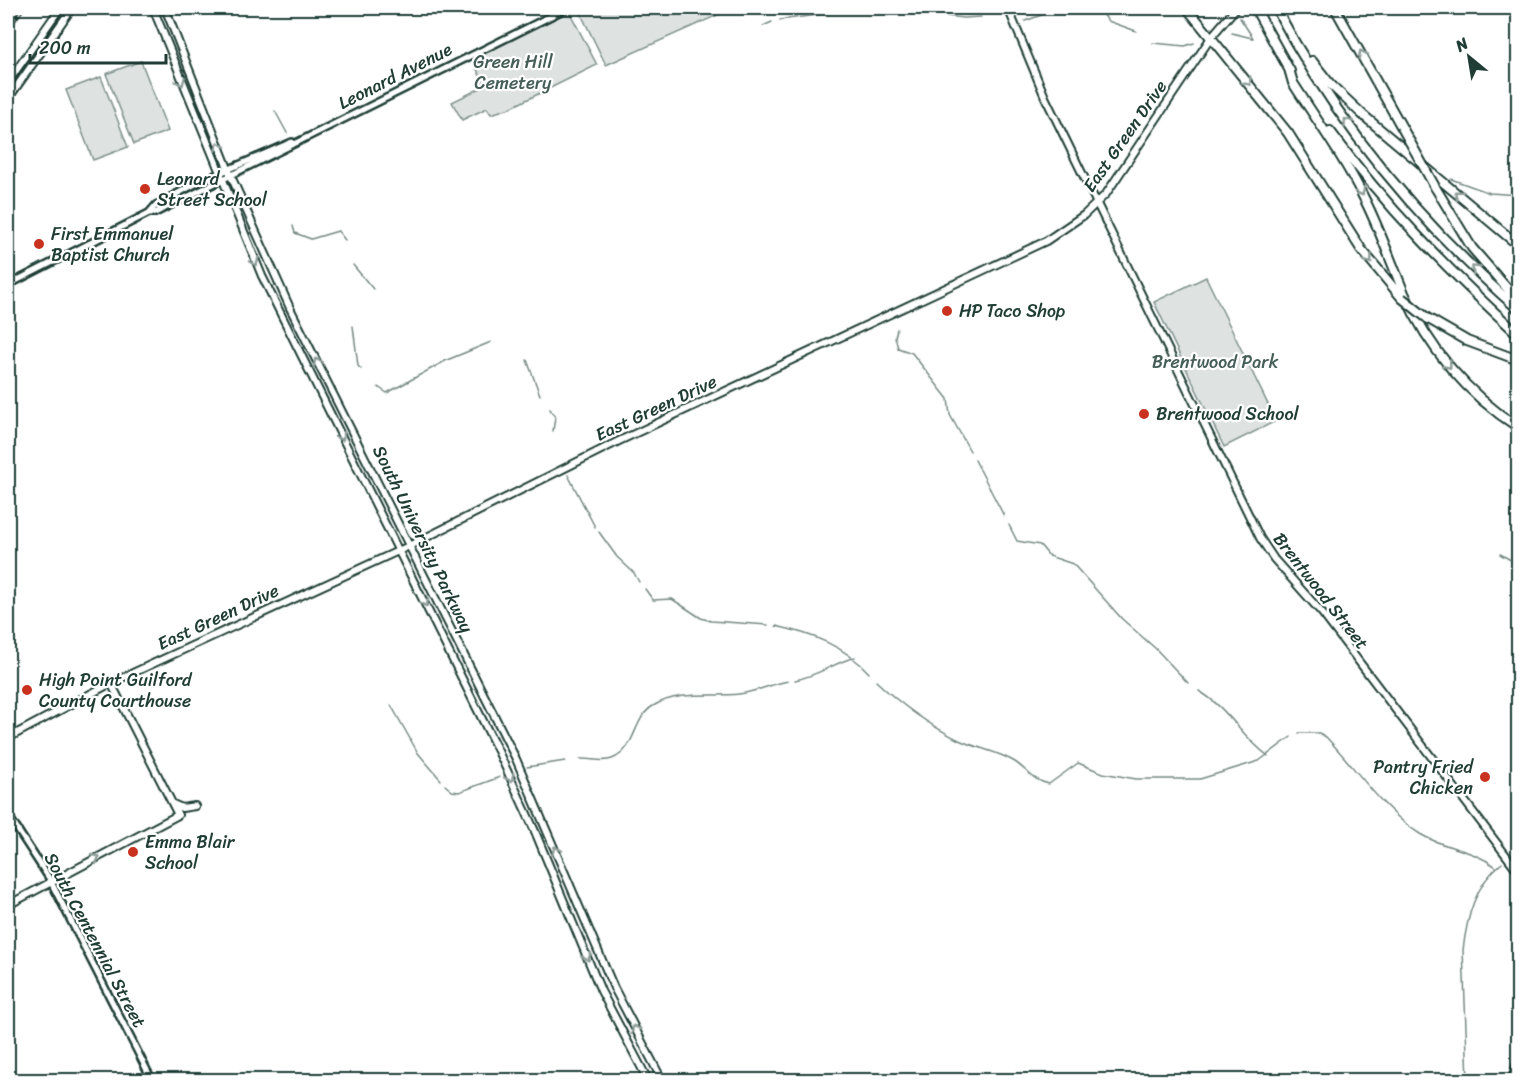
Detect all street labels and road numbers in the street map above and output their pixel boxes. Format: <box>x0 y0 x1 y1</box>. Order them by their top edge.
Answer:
street label: Leonard Avenue <box>332 33 458 119</box>
street label: East Green Drive <box>1074 73 1176 199</box>
street label: East Green Drive <box>590 366 722 450</box>
street label: South University Parkway <box>364 440 483 639</box>
street label: Brentwood Street <box>1265 525 1377 657</box>
street label: East Green Drive <box>152 575 284 659</box>
street label: South Centennial Street <box>35 846 155 1034</box>

